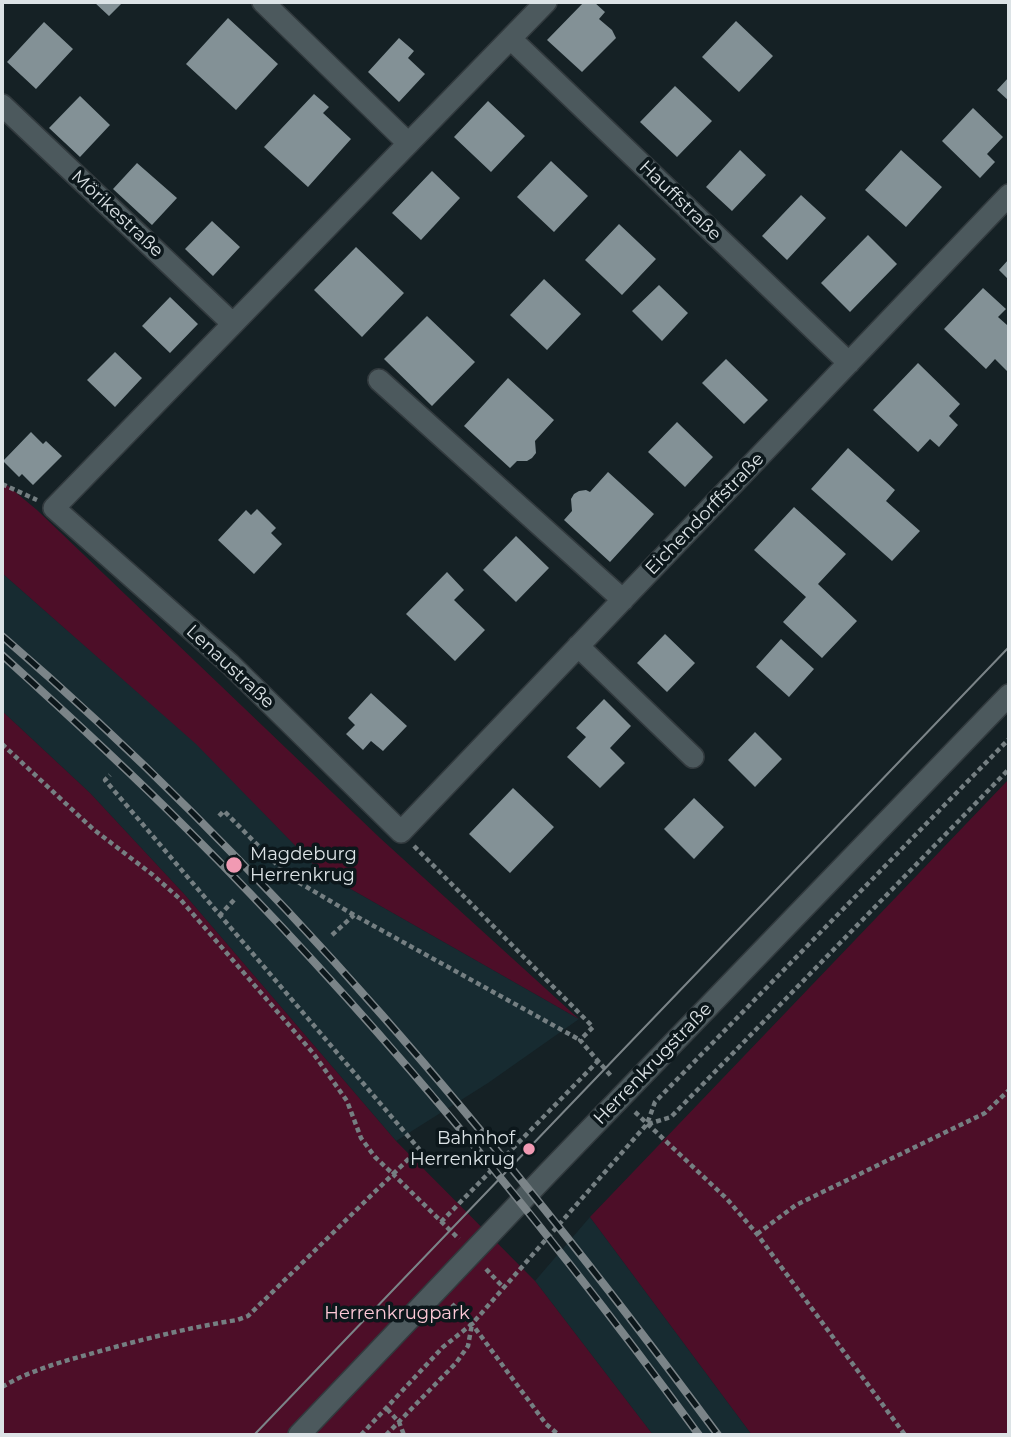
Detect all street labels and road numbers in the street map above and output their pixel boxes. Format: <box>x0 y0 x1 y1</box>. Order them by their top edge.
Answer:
street label: Hauffstraße <box>634 157 726 245</box>
street label: Mörikestraße <box>67 166 167 262</box>
street label: Eichendorffstraße <box>641 449 769 579</box>
street label: Lenaustraße <box>182 621 278 713</box>
street label: Herrenkrugstraße <box>589 999 717 1129</box>

